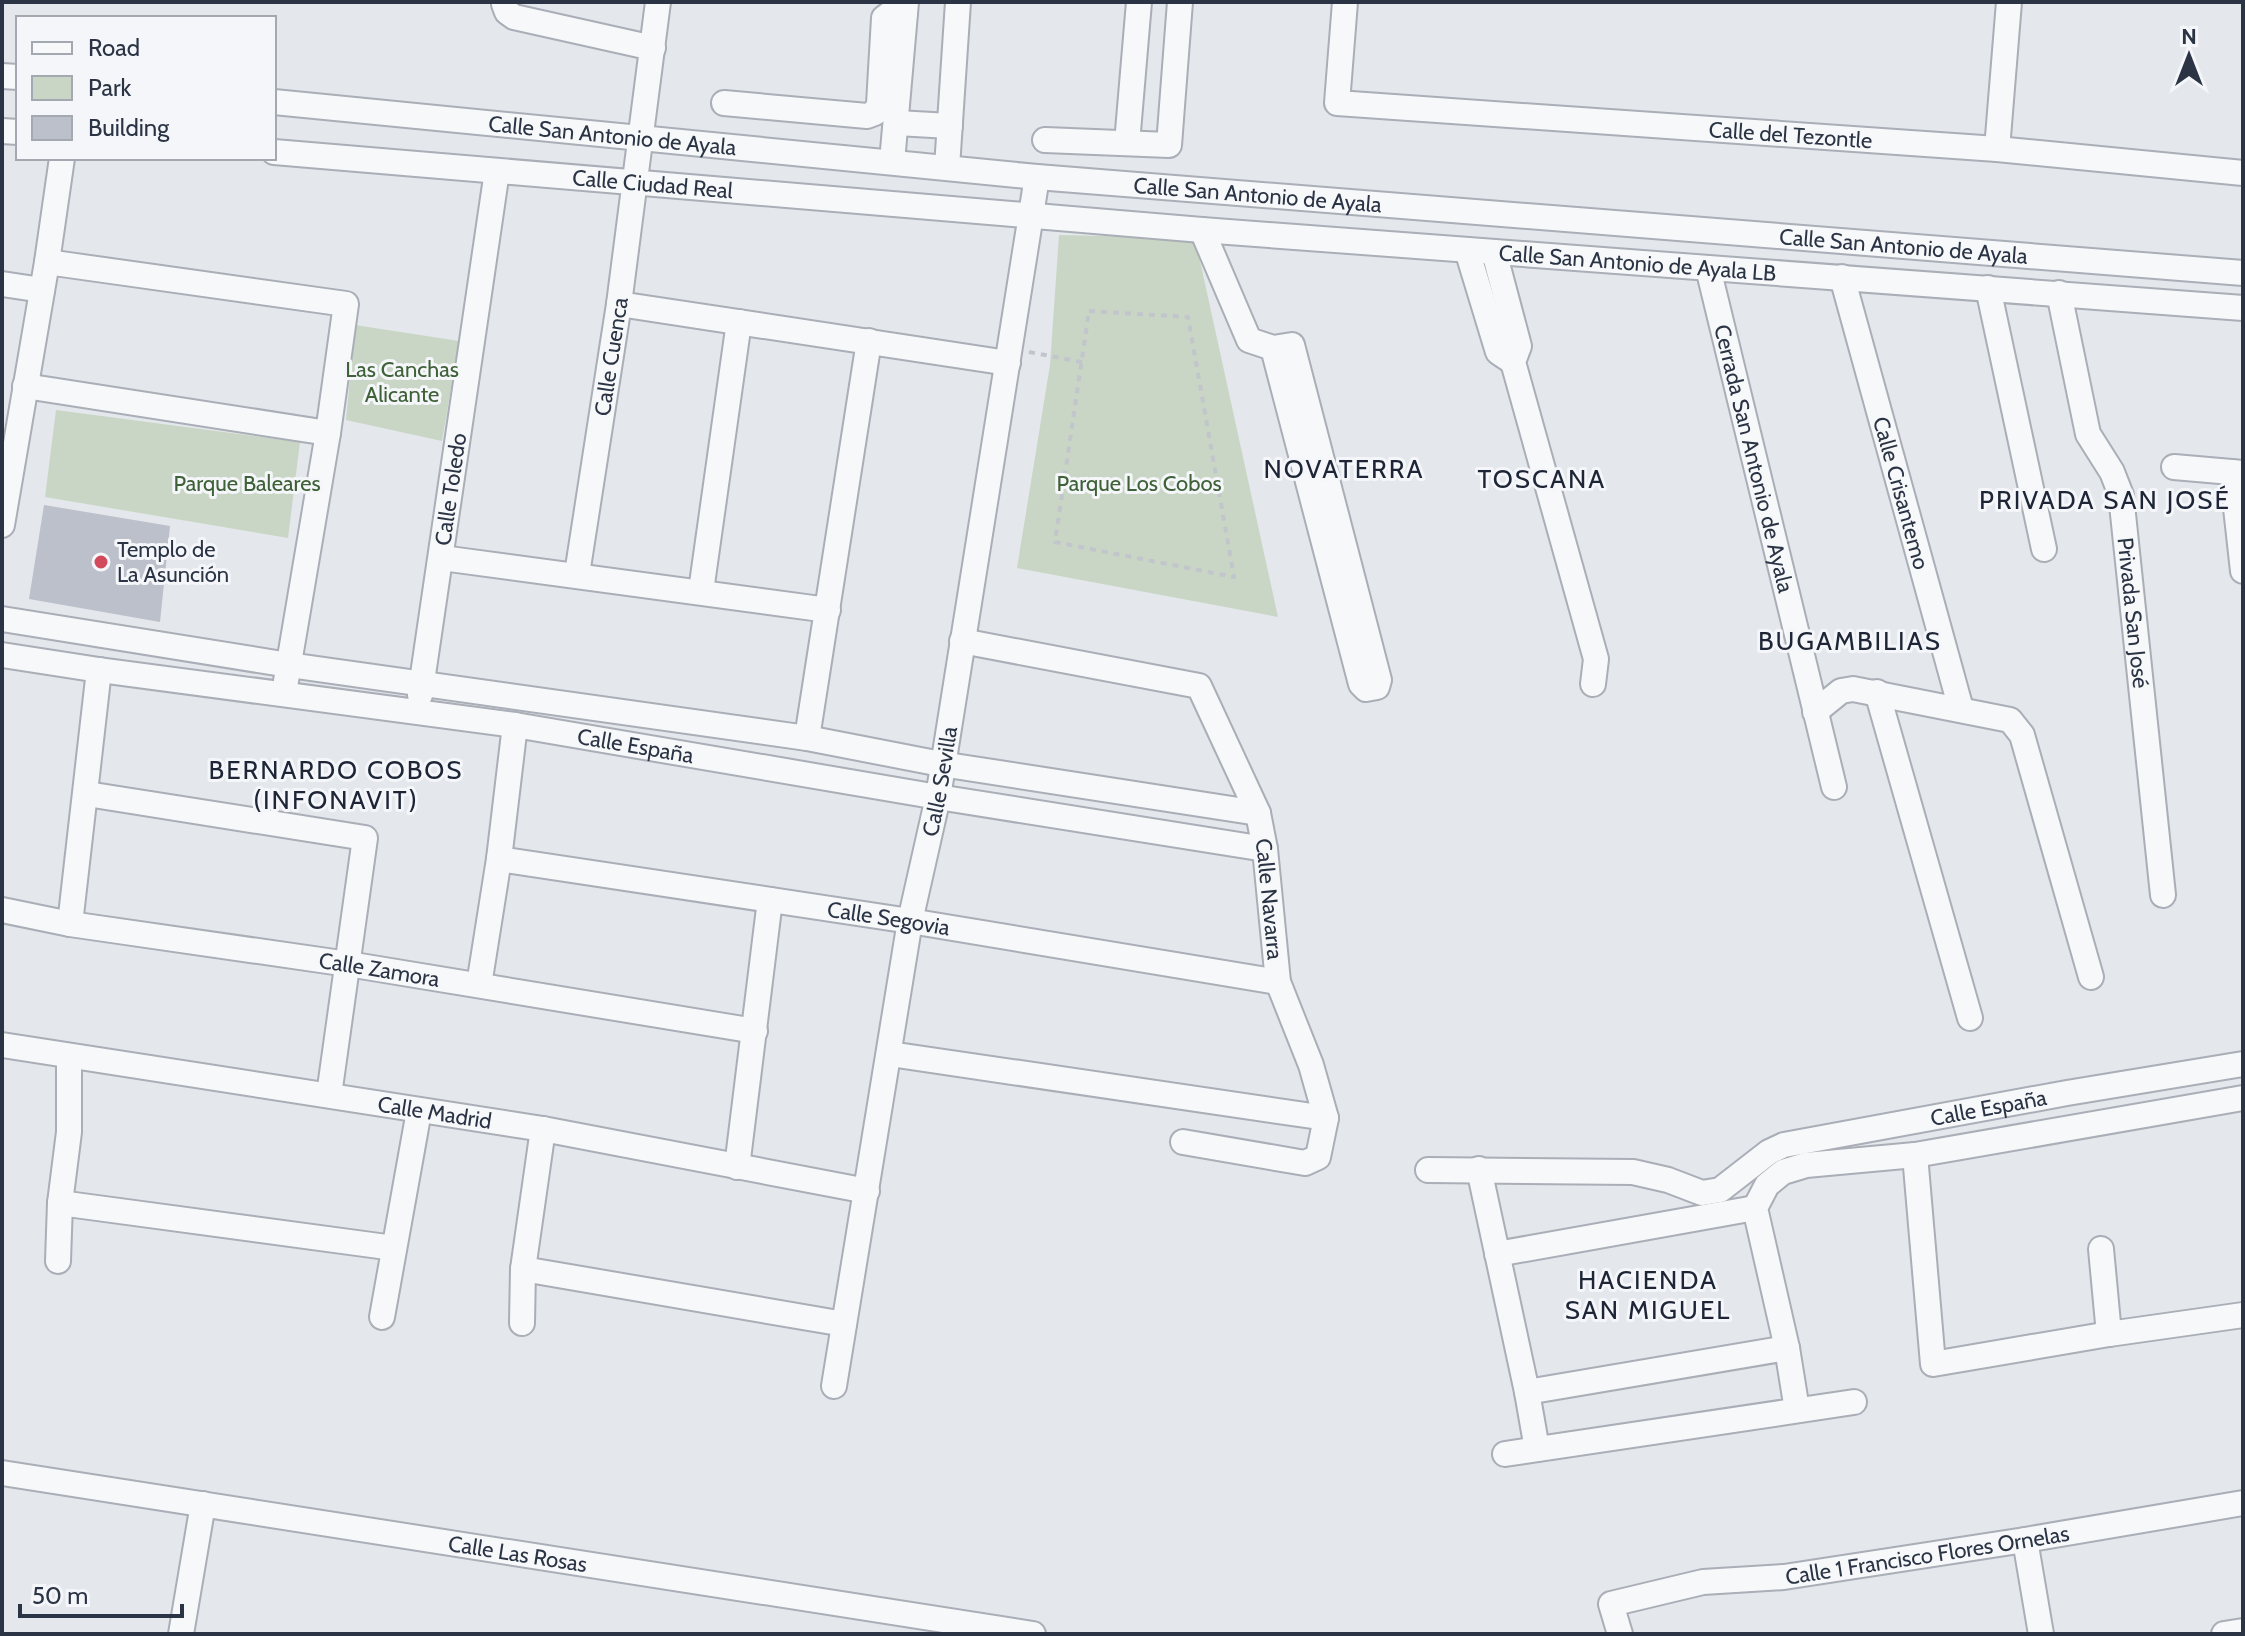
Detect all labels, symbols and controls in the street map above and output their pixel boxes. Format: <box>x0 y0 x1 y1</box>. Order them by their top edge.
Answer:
legend <box>16 16 276 160</box>
north arrow <box>2149 16 2229 96</box>
text: N <box>2181 23 2197 50</box>
text: Road <box>88 33 140 62</box>
text: Park <box>88 73 131 102</box>
street label: Calle San Antonio de Ayala <box>487 110 738 161</box>
text: Building <box>88 113 170 142</box>
street label: Calle del Tezontle <box>1708 116 1873 154</box>
street label: Calle Ciudad Real <box>571 164 735 205</box>
street label: Calle San Antonio de Ayala <box>1132 172 1383 218</box>
street label: Calle San Antonio de Ayala <box>1778 223 2029 270</box>
street label: Calle San Antonio de Ayala LB <box>1498 239 1777 287</box>
street label: Calle Cuenca <box>589 295 634 418</box>
street label: Cerrada San Antonio de Ayala <box>1708 322 1799 596</box>
park label: Las Canchas Alicante <box>345 356 459 408</box>
street label: Calle Crisantemo <box>1867 414 1935 573</box>
street label: Calle Toledo <box>429 431 472 547</box>
district label: NOVATERRA <box>1264 453 1424 485</box>
district label: TOSCANA <box>1478 463 1606 495</box>
park label: Parque Baleares <box>173 470 321 497</box>
park label: Parque Los Cobos <box>1056 470 1222 497</box>
district label: PRIVADA SAN JOSÉ <box>1979 484 2231 516</box>
place label: Templo de La Asunción <box>117 536 229 588</box>
street label: Privada San José <box>2112 536 2154 690</box>
marker: Templo de La Asunción <box>92 553 110 571</box>
district label: BUGAMBILIAS <box>1758 625 1942 657</box>
street label: Calle España <box>575 723 696 769</box>
street label: Calle Sevilla <box>917 724 963 839</box>
district label: BERNARDO COBOS (INFONAVIT) <box>209 754 463 816</box>
street label: Calle Navarra <box>1249 836 1289 961</box>
street label: Calle Segovia <box>825 896 952 941</box>
street label: Calle Zamora <box>317 947 442 993</box>
street label: Calle España <box>1928 1084 2049 1132</box>
street label: Calle Madrid <box>376 1091 494 1135</box>
district label: HACIENDA SAN MIGUEL <box>1565 1264 1731 1326</box>
street label: Calle 1 Francisco Flores Ornelas <box>1784 1520 2071 1591</box>
street label: Calle Las Rosas <box>446 1530 589 1578</box>
scale bar <box>20 1568 182 1618</box>
text: 50 m <box>32 1581 88 1610</box>

